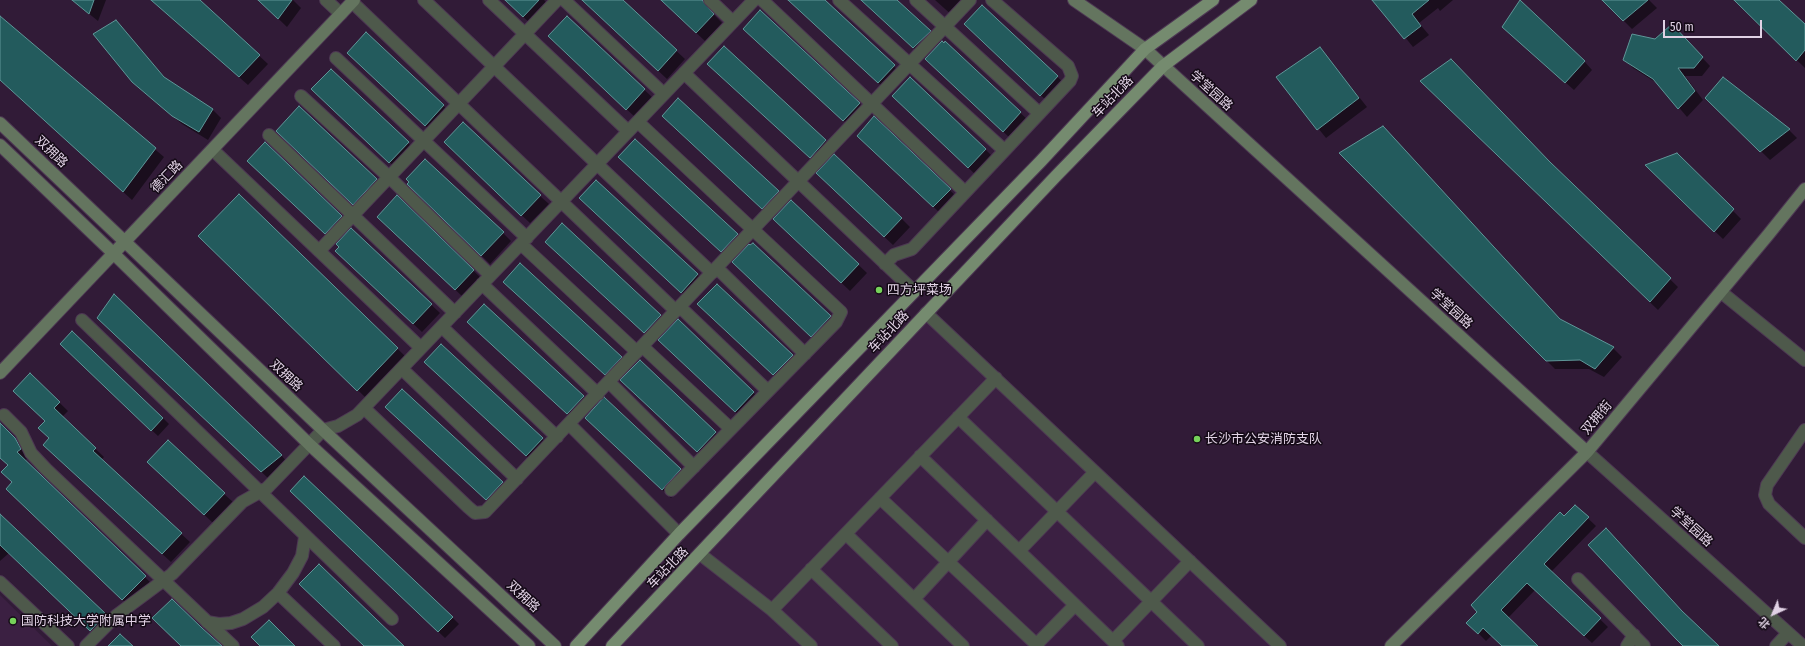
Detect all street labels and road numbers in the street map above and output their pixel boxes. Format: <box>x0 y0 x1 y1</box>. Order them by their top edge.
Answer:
street label: 学堂园路 <box>1186 68 1236 114</box>
street label: 车站北路 <box>1089 73 1137 121</box>
street label: 双拥路 <box>32 133 70 171</box>
street label: 德汇路 <box>148 158 186 196</box>
street label: 学堂园路 <box>1426 286 1476 332</box>
street label: 车站北路 <box>866 308 912 356</box>
street label: 双拥路 <box>266 357 306 395</box>
street label: 双拥街 <box>1578 398 1616 438</box>
street label: 学堂园路 <box>1666 504 1716 550</box>
street label: 车站北路 <box>644 544 692 592</box>
street label: 双拥路 <box>503 578 543 616</box>

